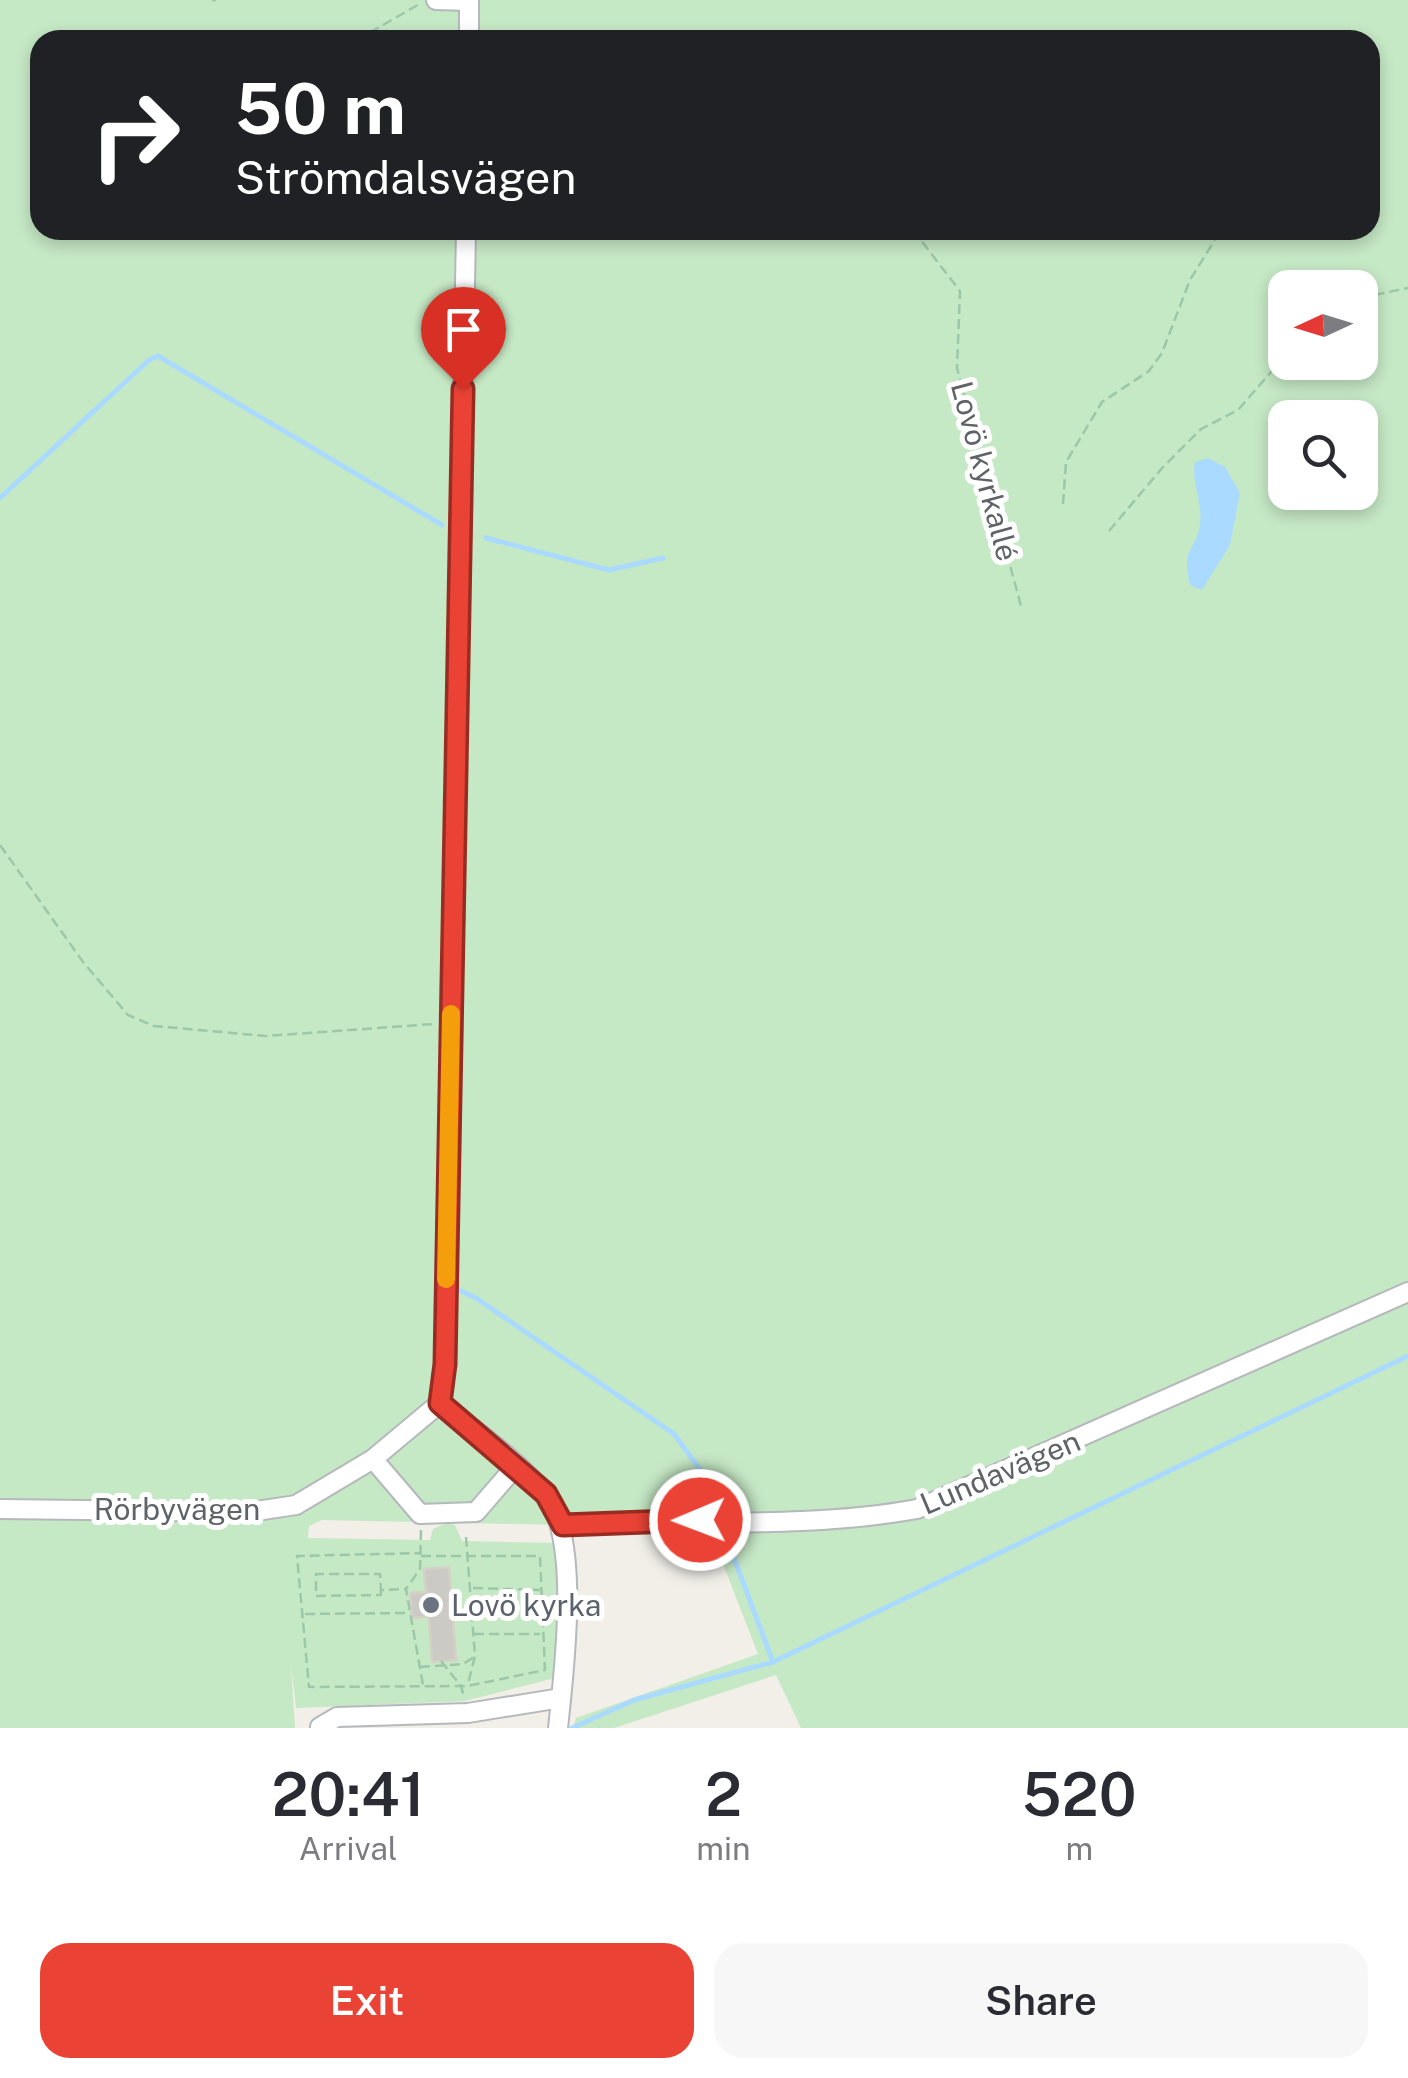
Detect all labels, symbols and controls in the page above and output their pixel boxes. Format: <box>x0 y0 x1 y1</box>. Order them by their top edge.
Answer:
text: 50 m <box>235 67 406 150</box>
icon: right <box>70 70 200 200</box>
text: Strömdalsvägen <box>235 151 577 204</box>
north arrow <box>1268 270 1378 380</box>
map controls <box>1268 270 1378 510</box>
pin <box>421 287 506 390</box>
icon: arrive <box>436 302 491 357</box>
street label: Lovö kyrkallé <box>944 377 1026 565</box>
button: search <box>1268 400 1378 510</box>
street label: Lundavägen <box>915 1422 1085 1522</box>
position arrow <box>648 1468 752 1572</box>
street label: Rörbyvägen <box>94 1491 260 1527</box>
place label: Lovö kyrka <box>451 1587 601 1623</box>
marker: Lovö kyrka <box>420 1594 442 1616</box>
text: 20:41 <box>272 1759 425 1830</box>
text: 2 <box>705 1759 742 1830</box>
text: 520 <box>1022 1759 1136 1830</box>
text: Arrival <box>299 1830 398 1867</box>
text: min <box>696 1830 751 1867</box>
text: m <box>1065 1830 1093 1867</box>
button: Exit <box>40 1943 694 2058</box>
button: Share <box>714 1943 1368 2058</box>

